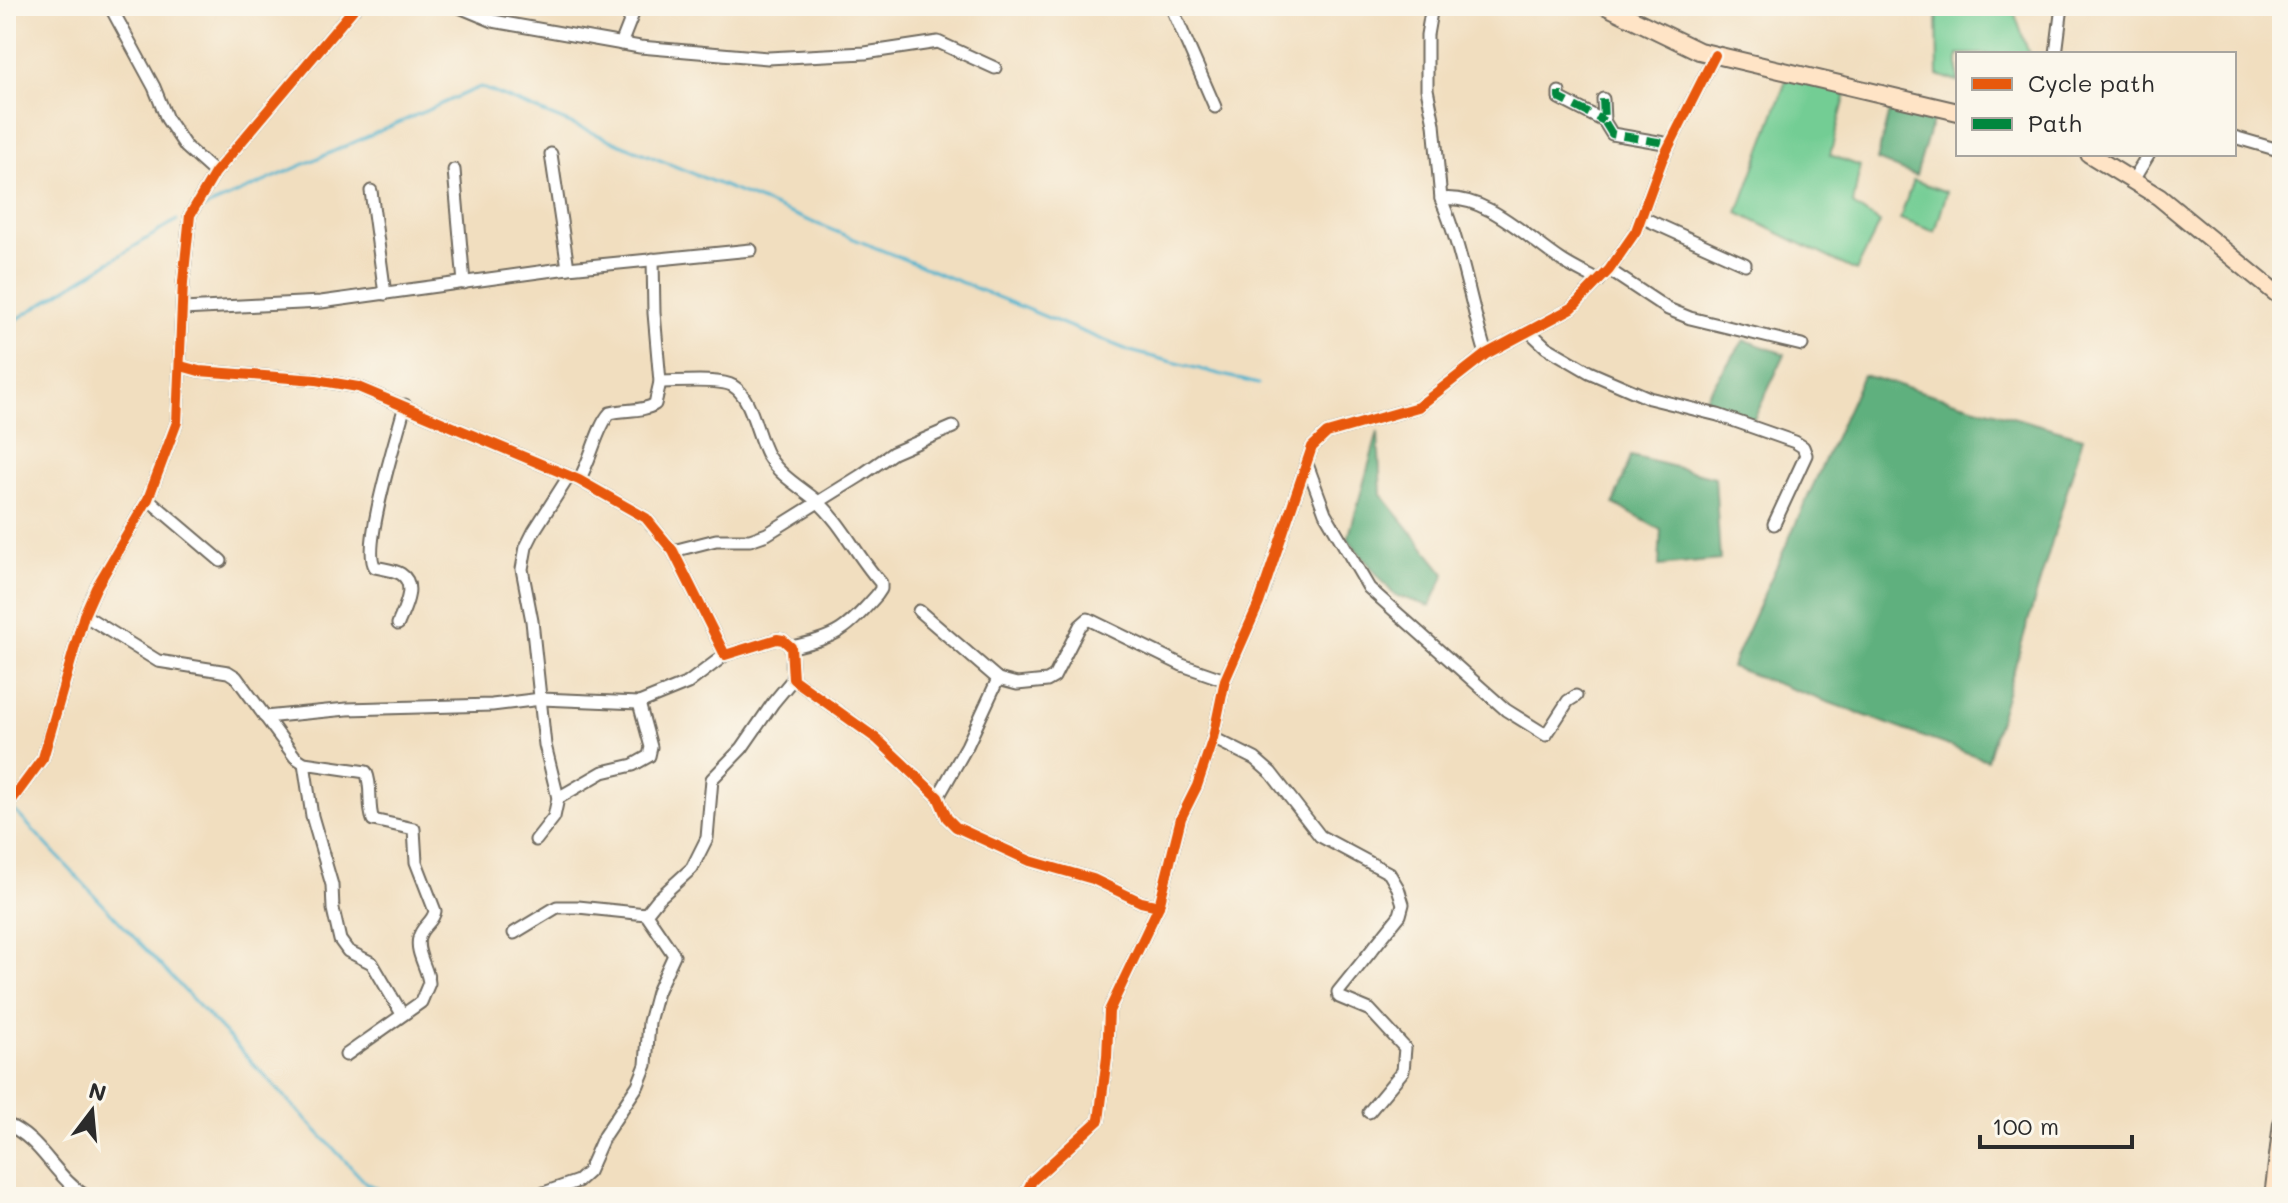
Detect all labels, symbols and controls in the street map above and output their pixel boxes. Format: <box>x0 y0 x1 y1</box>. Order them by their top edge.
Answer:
legend <box>1956 52 2236 156</box>
text: Cycle path <box>2028 67 2154 98</box>
text: Path <box>2028 107 2082 138</box>
north arrow <box>52 1071 132 1151</box>
text: N <box>86 1075 110 1108</box>
scale bar <box>1980 1099 2132 1149</box>
text: 100 m <box>1992 1110 2059 1141</box>

